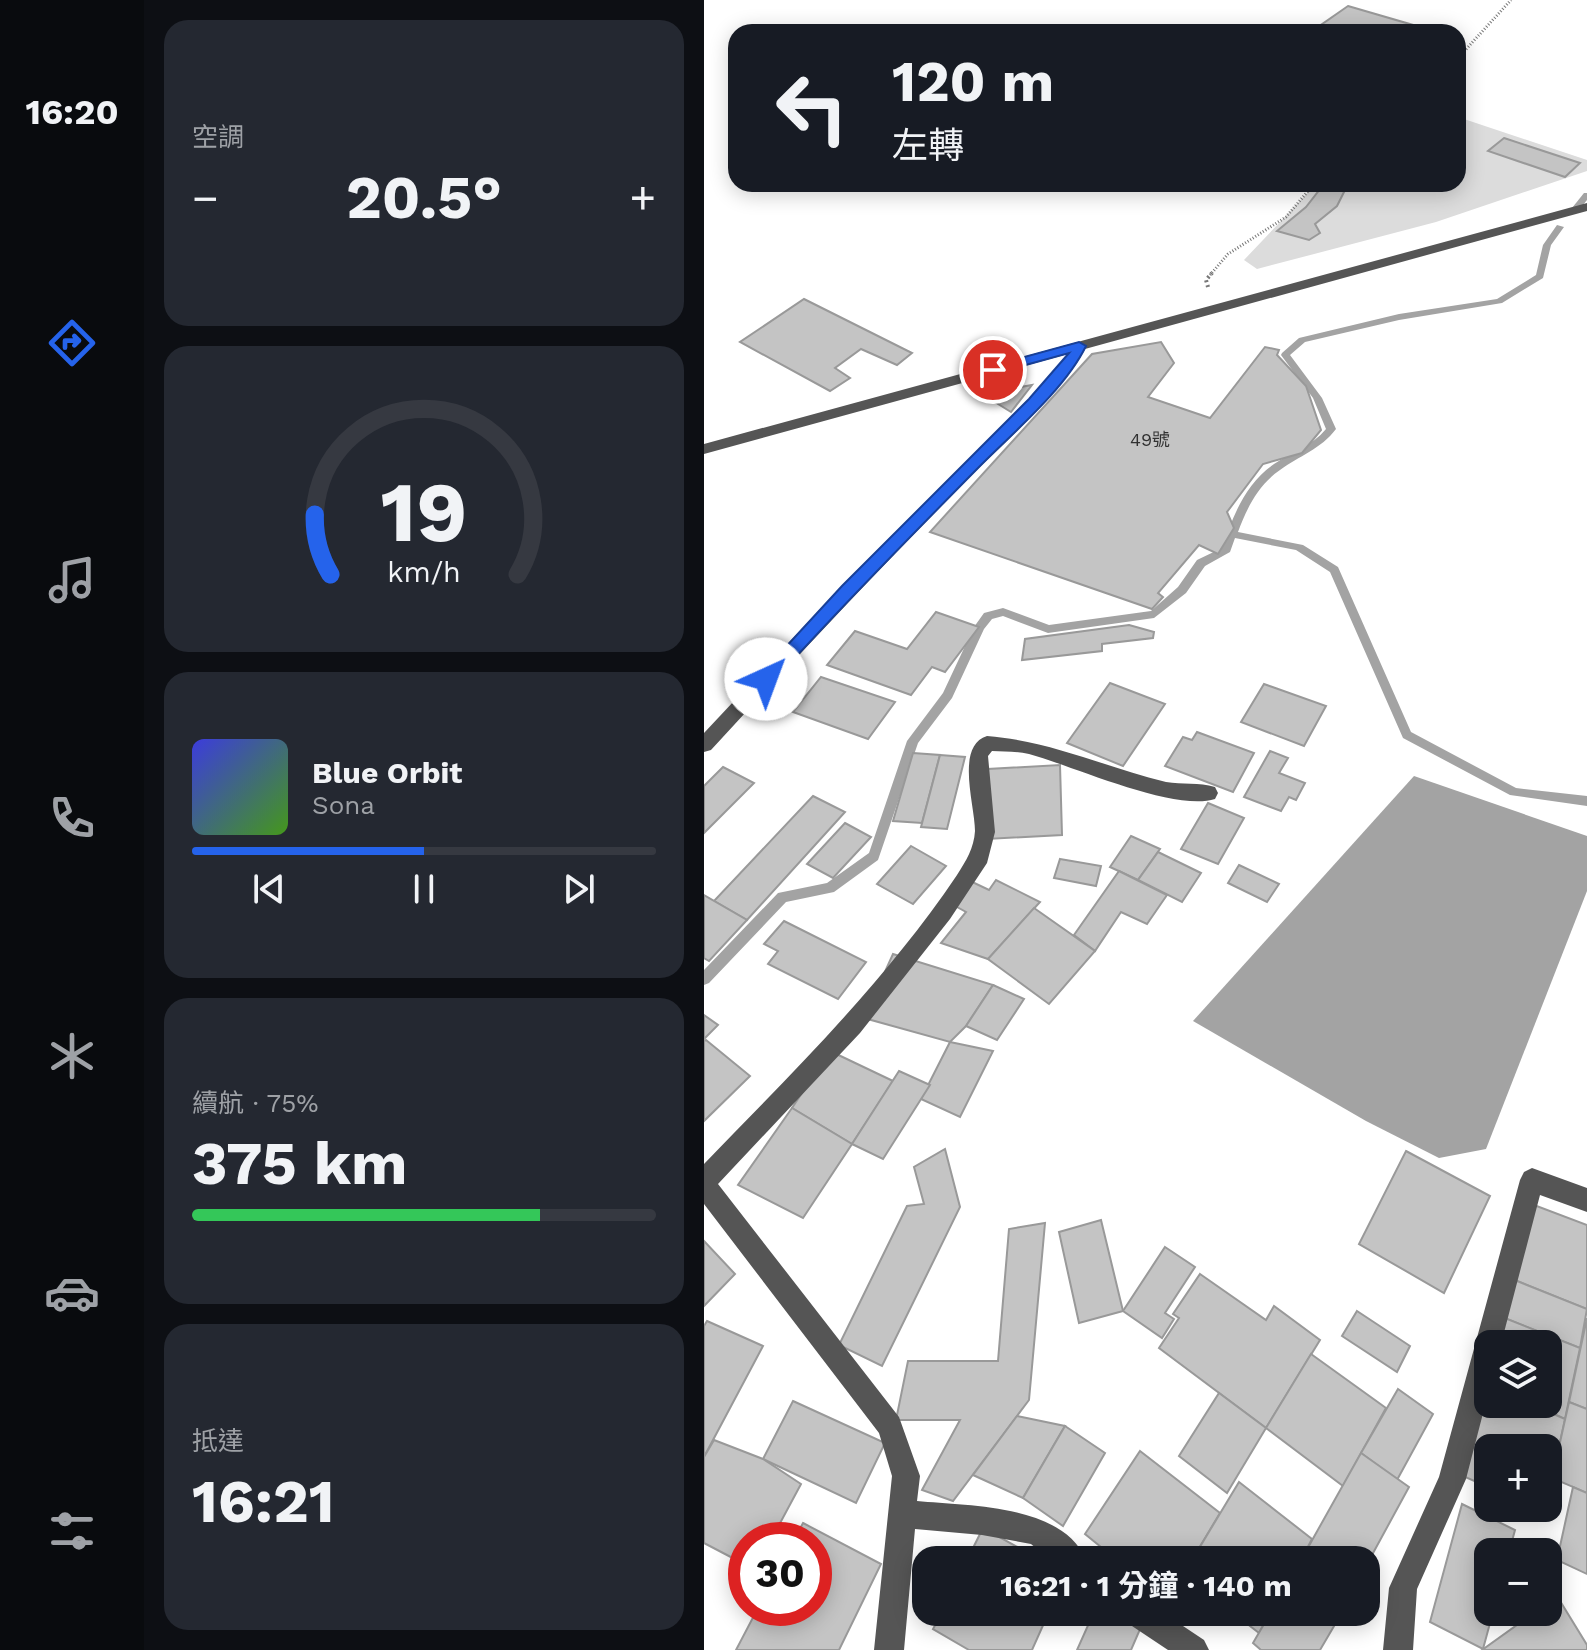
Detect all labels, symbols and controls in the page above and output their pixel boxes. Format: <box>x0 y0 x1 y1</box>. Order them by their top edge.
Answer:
text: 120 m <box>892 49 1054 115</box>
icon: left <box>760 56 864 160</box>
text: 16:20 <box>25 91 119 133</box>
text: 空調 <box>192 122 244 152</box>
text: 左轉 <box>892 125 964 167</box>
text: 20.5° <box>346 162 502 233</box>
text: − <box>192 172 219 224</box>
text: + <box>629 172 656 224</box>
icon: directions <box>44 315 100 371</box>
pin <box>959 336 1027 404</box>
icon: arrive <box>971 348 1015 392</box>
house number: 49號 <box>1130 429 1170 450</box>
text: 19 <box>380 464 468 561</box>
icon: music <box>44 552 100 608</box>
text: km/h <box>387 555 461 589</box>
position arrow <box>724 637 808 721</box>
text: Blue Orbit <box>312 755 462 790</box>
icon: phone <box>44 790 100 846</box>
text: Sona <box>312 790 375 820</box>
icon: previous <box>247 867 291 911</box>
icon: pause <box>402 867 446 911</box>
icon: next <box>557 867 601 911</box>
icon: climate <box>44 1028 100 1084</box>
text: 續航 · 75% <box>192 1088 319 1118</box>
text: 375 km <box>192 1128 408 1199</box>
icon: car <box>44 1265 100 1321</box>
map controls <box>1474 1330 1562 1626</box>
button: layers <box>1474 1330 1562 1418</box>
text: 抵達 <box>192 1426 244 1456</box>
button: + <box>1474 1434 1562 1522</box>
text: 16:21 <box>192 1466 335 1537</box>
icon: filters <box>44 1503 100 1559</box>
speed limit sign: 30 <box>728 1522 832 1626</box>
button: − <box>1474 1538 1562 1626</box>
text: 16:21 · 1 分鐘 · 140 m <box>1000 1568 1292 1603</box>

